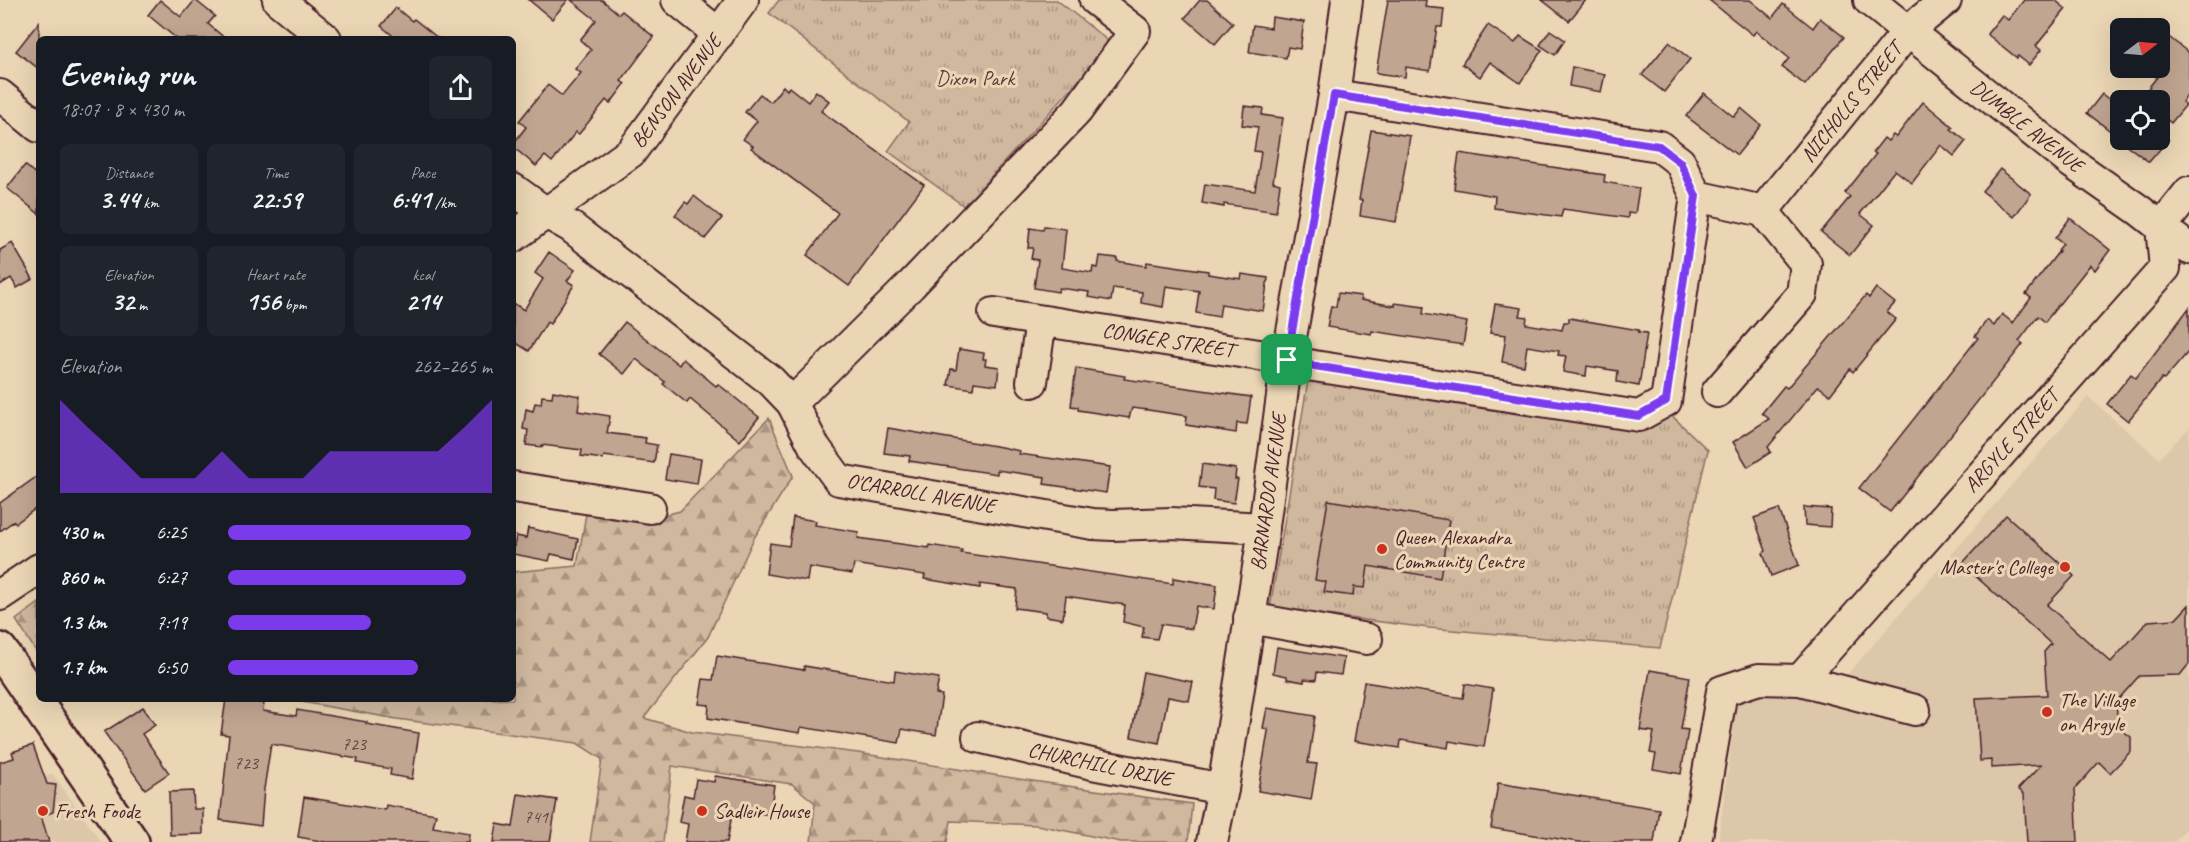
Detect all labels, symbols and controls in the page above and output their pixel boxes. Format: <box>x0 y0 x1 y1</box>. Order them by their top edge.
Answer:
north arrow <box>2110 18 2170 78</box>
map controls <box>2110 18 2170 150</box>
street label: BENSON AVENUE <box>625 27 729 153</box>
street label: NICHOLLS STREET <box>1795 33 1910 167</box>
text: Evening run <box>60 53 195 95</box>
button: share <box>429 56 492 119</box>
park label: Dixon Park <box>936 65 1016 91</box>
street label: DUMBLE AVENUE <box>1965 74 2091 180</box>
button: locate <box>2110 90 2170 150</box>
text: 18:07 · 8 × 430 m <box>60 97 184 122</box>
text: Distance <box>105 163 153 183</box>
text: Time <box>264 163 288 183</box>
text: Pace <box>411 163 435 183</box>
text: 3.44 <box>99 183 139 216</box>
text: 22:59 <box>250 183 302 216</box>
text: 6:41 <box>390 183 431 216</box>
text: km <box>139 193 159 213</box>
text: /km <box>431 193 456 213</box>
text: Elevation <box>104 265 154 285</box>
text: Heart rate <box>247 265 305 285</box>
text: kcal <box>412 265 434 285</box>
text: 32 <box>111 285 134 318</box>
text: 156 <box>245 285 281 318</box>
text: 214 <box>405 285 441 318</box>
text: m <box>134 295 147 315</box>
text: bpm <box>281 295 307 315</box>
street label: CONGER STREET <box>1100 317 1241 364</box>
pin <box>1261 334 1312 385</box>
icon: arrive <box>1270 343 1303 376</box>
text: Elevation <box>60 354 122 379</box>
text: 262–265 m <box>413 354 492 379</box>
street label: ARGYLE STREET <box>1958 380 2068 498</box>
street label: BARNARDO AVENUE <box>1244 409 1292 572</box>
street label: O'CARROLL AVENUE <box>845 467 1000 519</box>
text: 430 m <box>60 520 103 545</box>
text: 6:25 <box>156 520 187 545</box>
place label: Queen Alexandra Community Centre <box>1394 524 1525 574</box>
marker: Queen Alexandra Community Centre <box>1375 542 1389 556</box>
place label: Master's College <box>1940 554 2054 580</box>
marker: Master's College <box>2058 560 2072 574</box>
text: 860 m <box>60 565 104 590</box>
text: 6:27 <box>156 565 187 590</box>
text: 1.3 km <box>60 610 107 635</box>
text: 7:19 <box>156 610 187 635</box>
text: 1.7 km <box>60 655 106 680</box>
text: 6:50 <box>156 655 187 680</box>
place label: The Village on Argyle <box>2059 687 2137 737</box>
marker: The Village on Argyle <box>2040 705 2054 719</box>
house number: 723 <box>342 733 368 755</box>
street label: CHURCHILL DRIVE <box>1026 736 1177 793</box>
house number: 723 <box>234 752 260 774</box>
place label: Fresh Foodz <box>55 798 142 824</box>
place label: Sadleir House <box>714 798 811 824</box>
marker: Fresh Foodz <box>36 804 50 818</box>
marker: Sadleir House <box>695 804 709 818</box>
house number: 741 <box>524 806 549 828</box>

